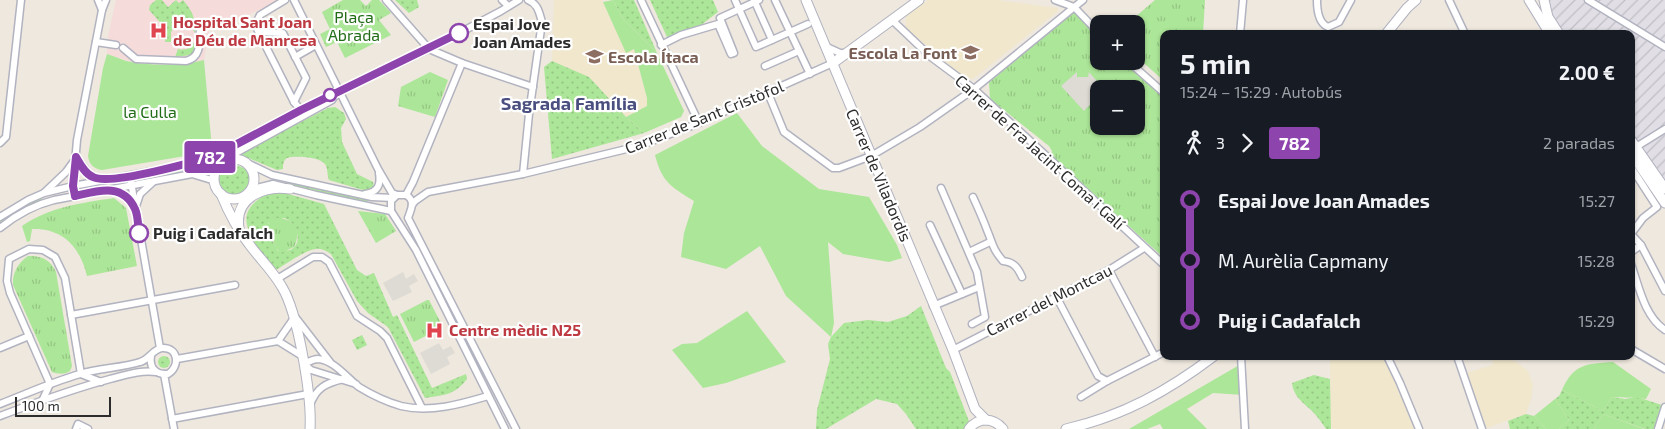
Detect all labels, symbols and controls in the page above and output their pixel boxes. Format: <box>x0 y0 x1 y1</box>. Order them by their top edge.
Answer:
park label: Plaça Abrada <box>328 7 380 44</box>
place label: Hospital Sant Joan de Déu de Manresa <box>173 12 317 49</box>
place label: Espai Jove Joan Amades <box>473 14 571 51</box>
map controls <box>1090 15 1145 135</box>
button: + <box>1090 15 1145 70</box>
hospital icon: Hospital Sant Joan de Déu de Manresa <box>149 21 169 41</box>
marker: Espai Jove Joan Amades <box>449 23 469 43</box>
place label: Escola La Font <box>849 43 957 62</box>
school or university icon: Escola La Font <box>961 43 981 63</box>
text: 5 min <box>1180 46 1251 80</box>
school or university icon: Escola Ítaca <box>584 47 604 67</box>
place label: Escola Ítaca <box>608 47 699 66</box>
text: 2.00 € <box>1559 61 1615 84</box>
street label: Carrer de Fra Jacint Coma i Galí <box>952 70 1130 233</box>
street label: Carrer de Sant Cristòfol <box>622 76 786 157</box>
button: − <box>1090 80 1145 135</box>
text: 15:24 – 15:29 · Autobús <box>1180 82 1342 101</box>
unlabelled marker <box>323 88 337 102</box>
district label: Sagrada Família <box>501 92 637 114</box>
park label: la Culla <box>123 102 177 121</box>
street label: Carrer de Viladordis <box>843 105 916 244</box>
icon: walk <box>1180 129 1208 157</box>
icon: forward <box>1233 129 1261 157</box>
text: 782 <box>1279 132 1310 154</box>
text: 3 <box>1216 133 1225 152</box>
text: 2 paradas <box>1543 133 1615 152</box>
line badge: 782 <box>181 141 239 173</box>
text: 782 <box>194 146 226 168</box>
text: Espai Jove Joan Amades <box>1218 189 1430 212</box>
text: 15:27 <box>1579 191 1615 210</box>
marker: Puig i Cadafalch <box>129 223 149 243</box>
place label: Puig i Cadafalch <box>153 223 273 242</box>
text: M. Aurèlia Capmany <box>1218 249 1389 272</box>
text: 15:28 <box>1578 251 1615 270</box>
street label: Carrer del Montcau <box>983 260 1115 340</box>
text: Puig i Cadafalch <box>1218 309 1361 332</box>
text: 15:29 <box>1578 311 1615 330</box>
hospital icon: Centre mèdic N25 <box>425 320 445 340</box>
place label: Centre mèdic N25 <box>449 320 581 339</box>
scale bar <box>15 394 111 417</box>
text: 100 m <box>22 397 60 414</box>

